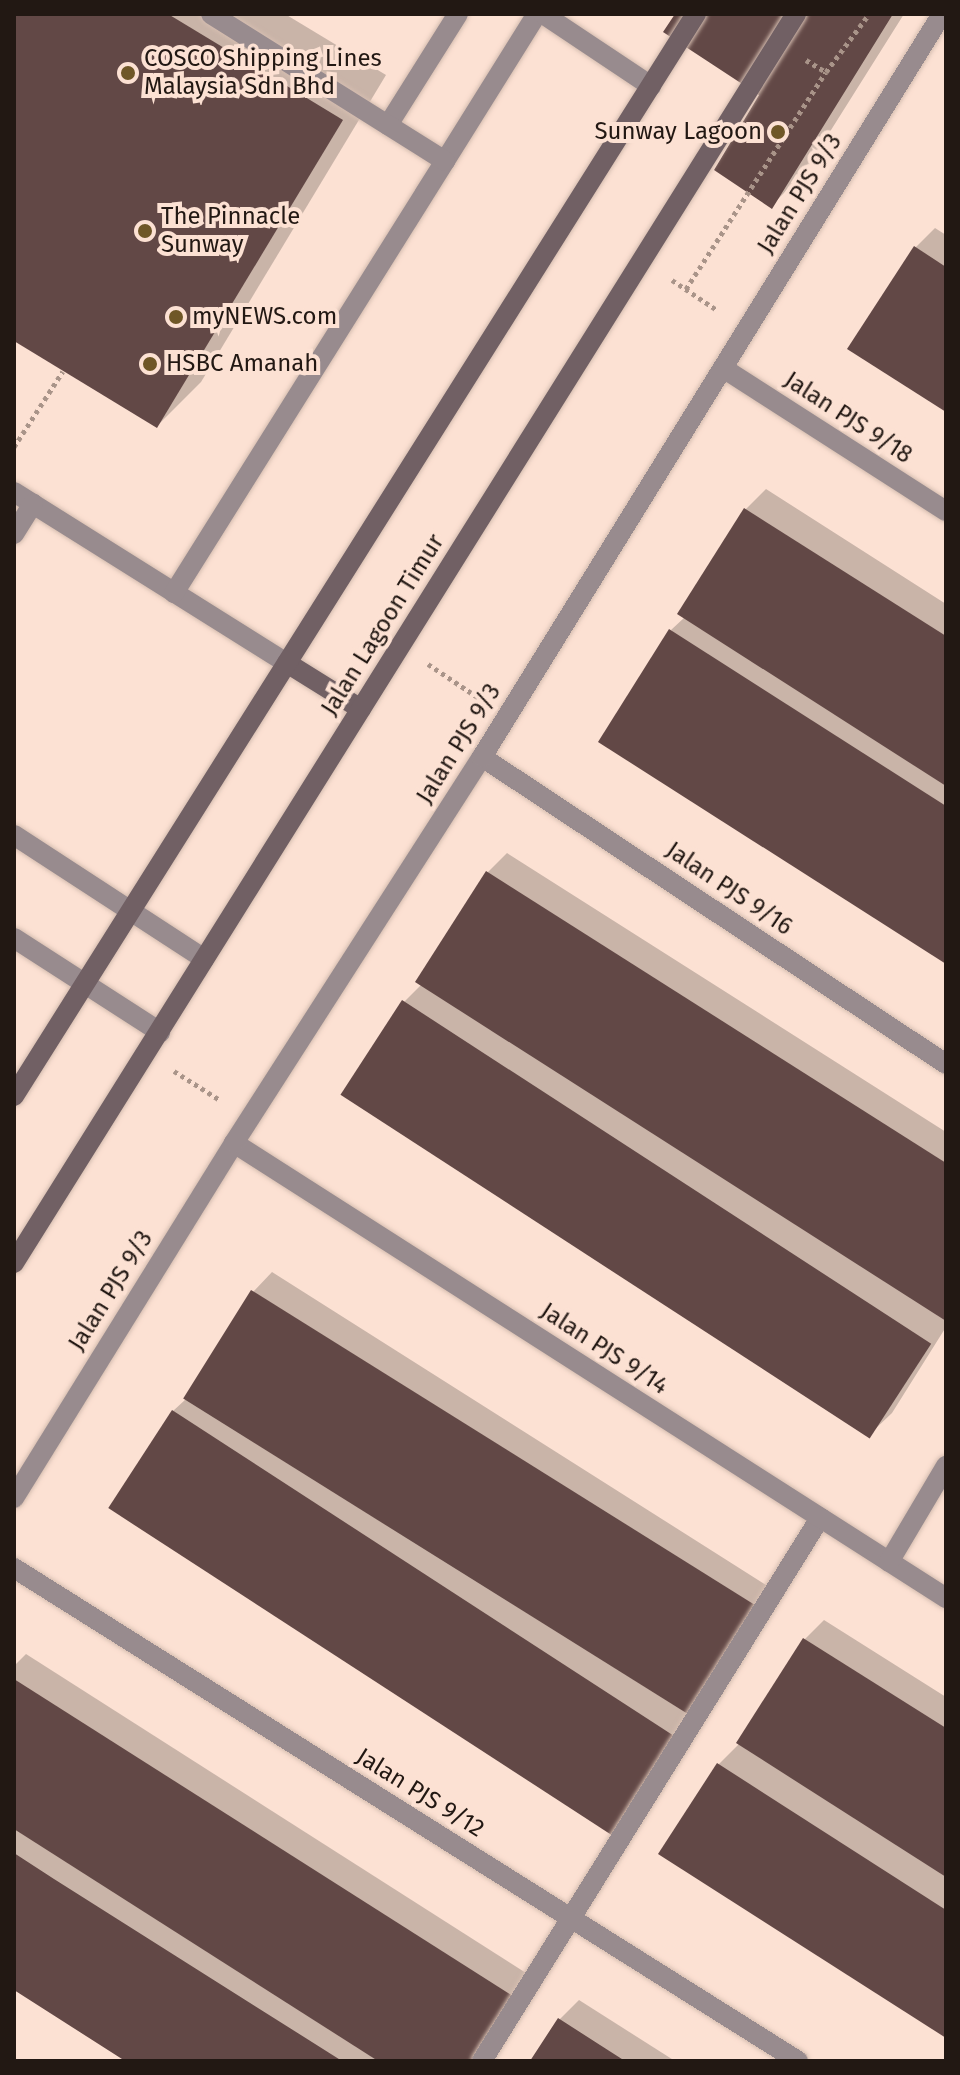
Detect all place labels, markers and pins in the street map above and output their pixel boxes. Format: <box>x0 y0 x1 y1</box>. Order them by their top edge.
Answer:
place label: COSCO Shipping Lines Malaysia Sdn Bhd <box>144 45 382 101</box>
marker: COSCO Shipping Lines Malaysia Sdn Bhd <box>119 64 137 82</box>
place label: Sunway Lagoon <box>594 118 762 146</box>
marker: Sunway Lagoon <box>769 123 787 141</box>
place label: The Pinnacle Sunway <box>161 203 300 259</box>
marker: The Pinnacle Sunway <box>136 222 154 240</box>
place label: myNEWS.com <box>192 303 337 331</box>
marker: myNEWS.com <box>167 308 185 326</box>
place label: HSBC Amanah <box>166 350 318 378</box>
marker: HSBC Amanah <box>141 355 159 373</box>

